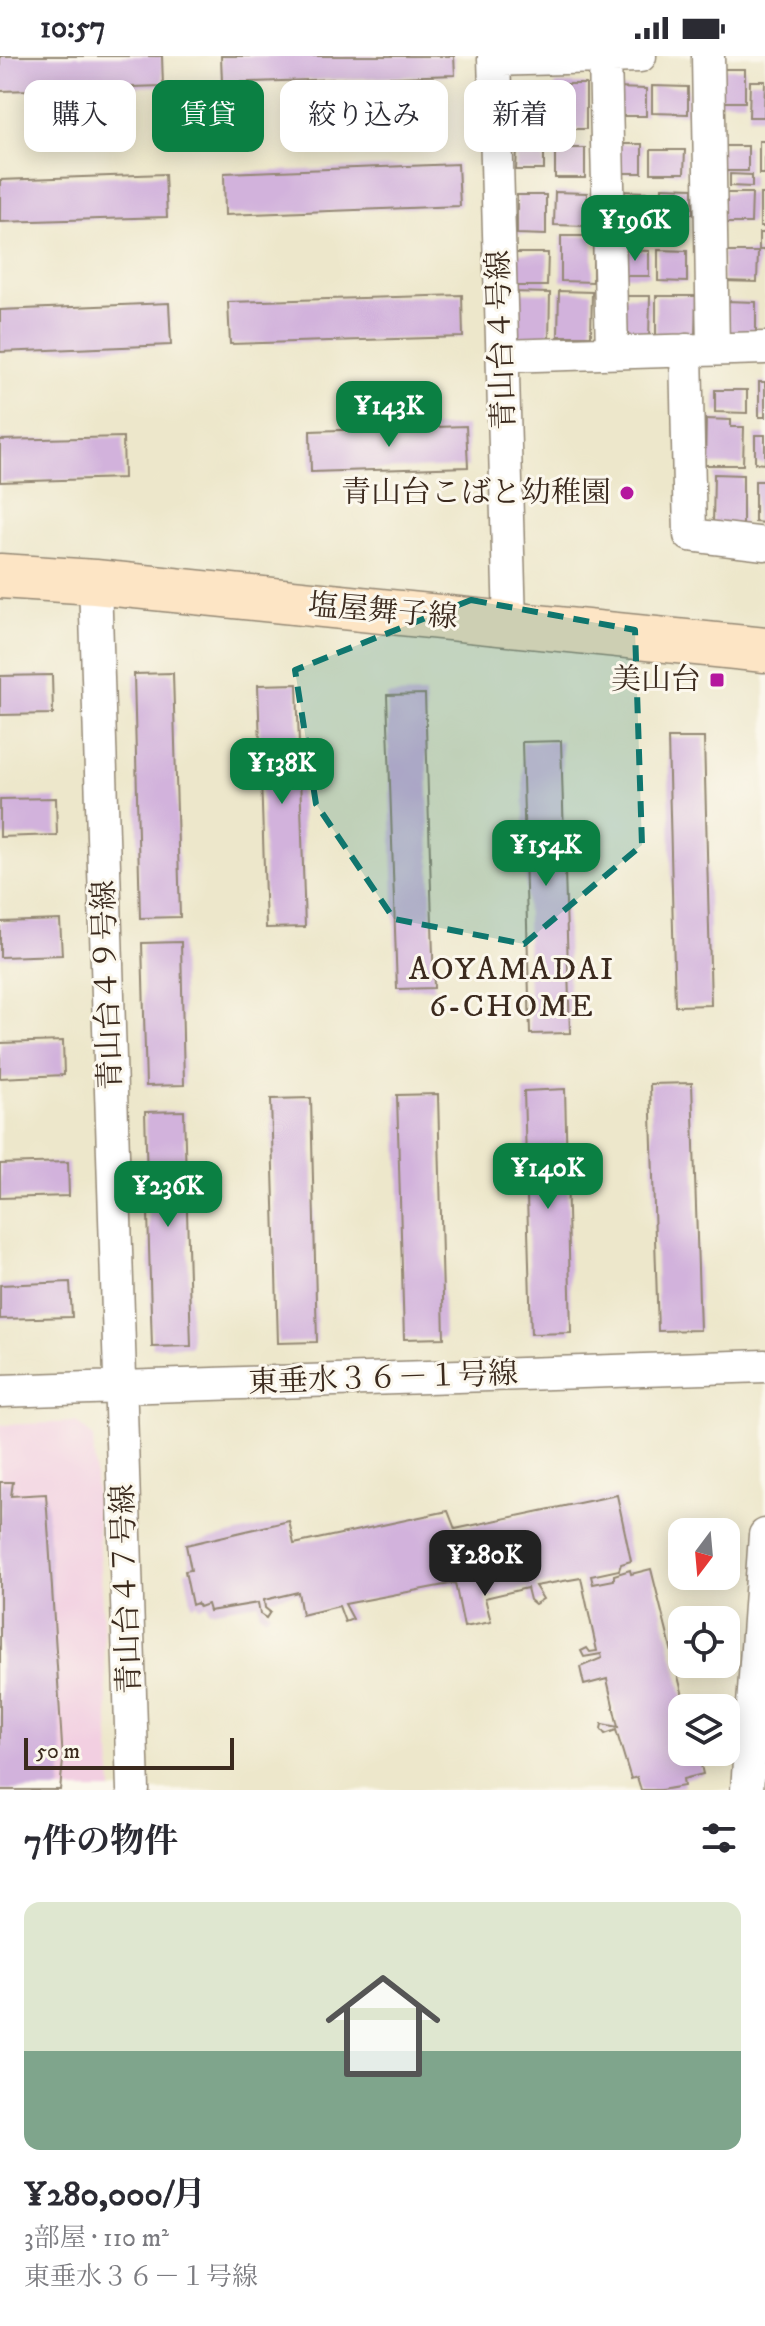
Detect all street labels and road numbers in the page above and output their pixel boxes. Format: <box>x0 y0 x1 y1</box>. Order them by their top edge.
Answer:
street label: 青山台４号線 <box>480 249 524 431</box>
street label: 塩屋舞子線 <box>307 587 459 637</box>
street label: 青山台４９号線 <box>86 879 130 1091</box>
street label: 東垂水３６－１号線 <box>247 1356 519 1402</box>
street label: 青山台４７号線 <box>105 1483 149 1695</box>

